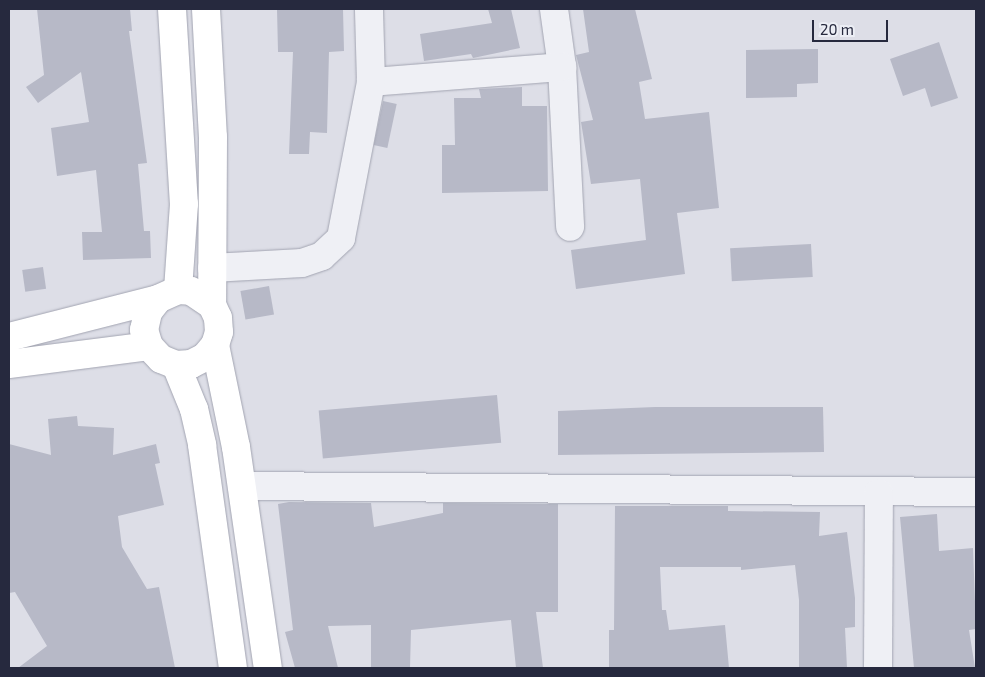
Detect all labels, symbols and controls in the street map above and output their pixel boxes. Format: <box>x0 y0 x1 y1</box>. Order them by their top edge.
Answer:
scale bar <box>815 10 891 42</box>
text: 20 m <box>820 20 854 38</box>

